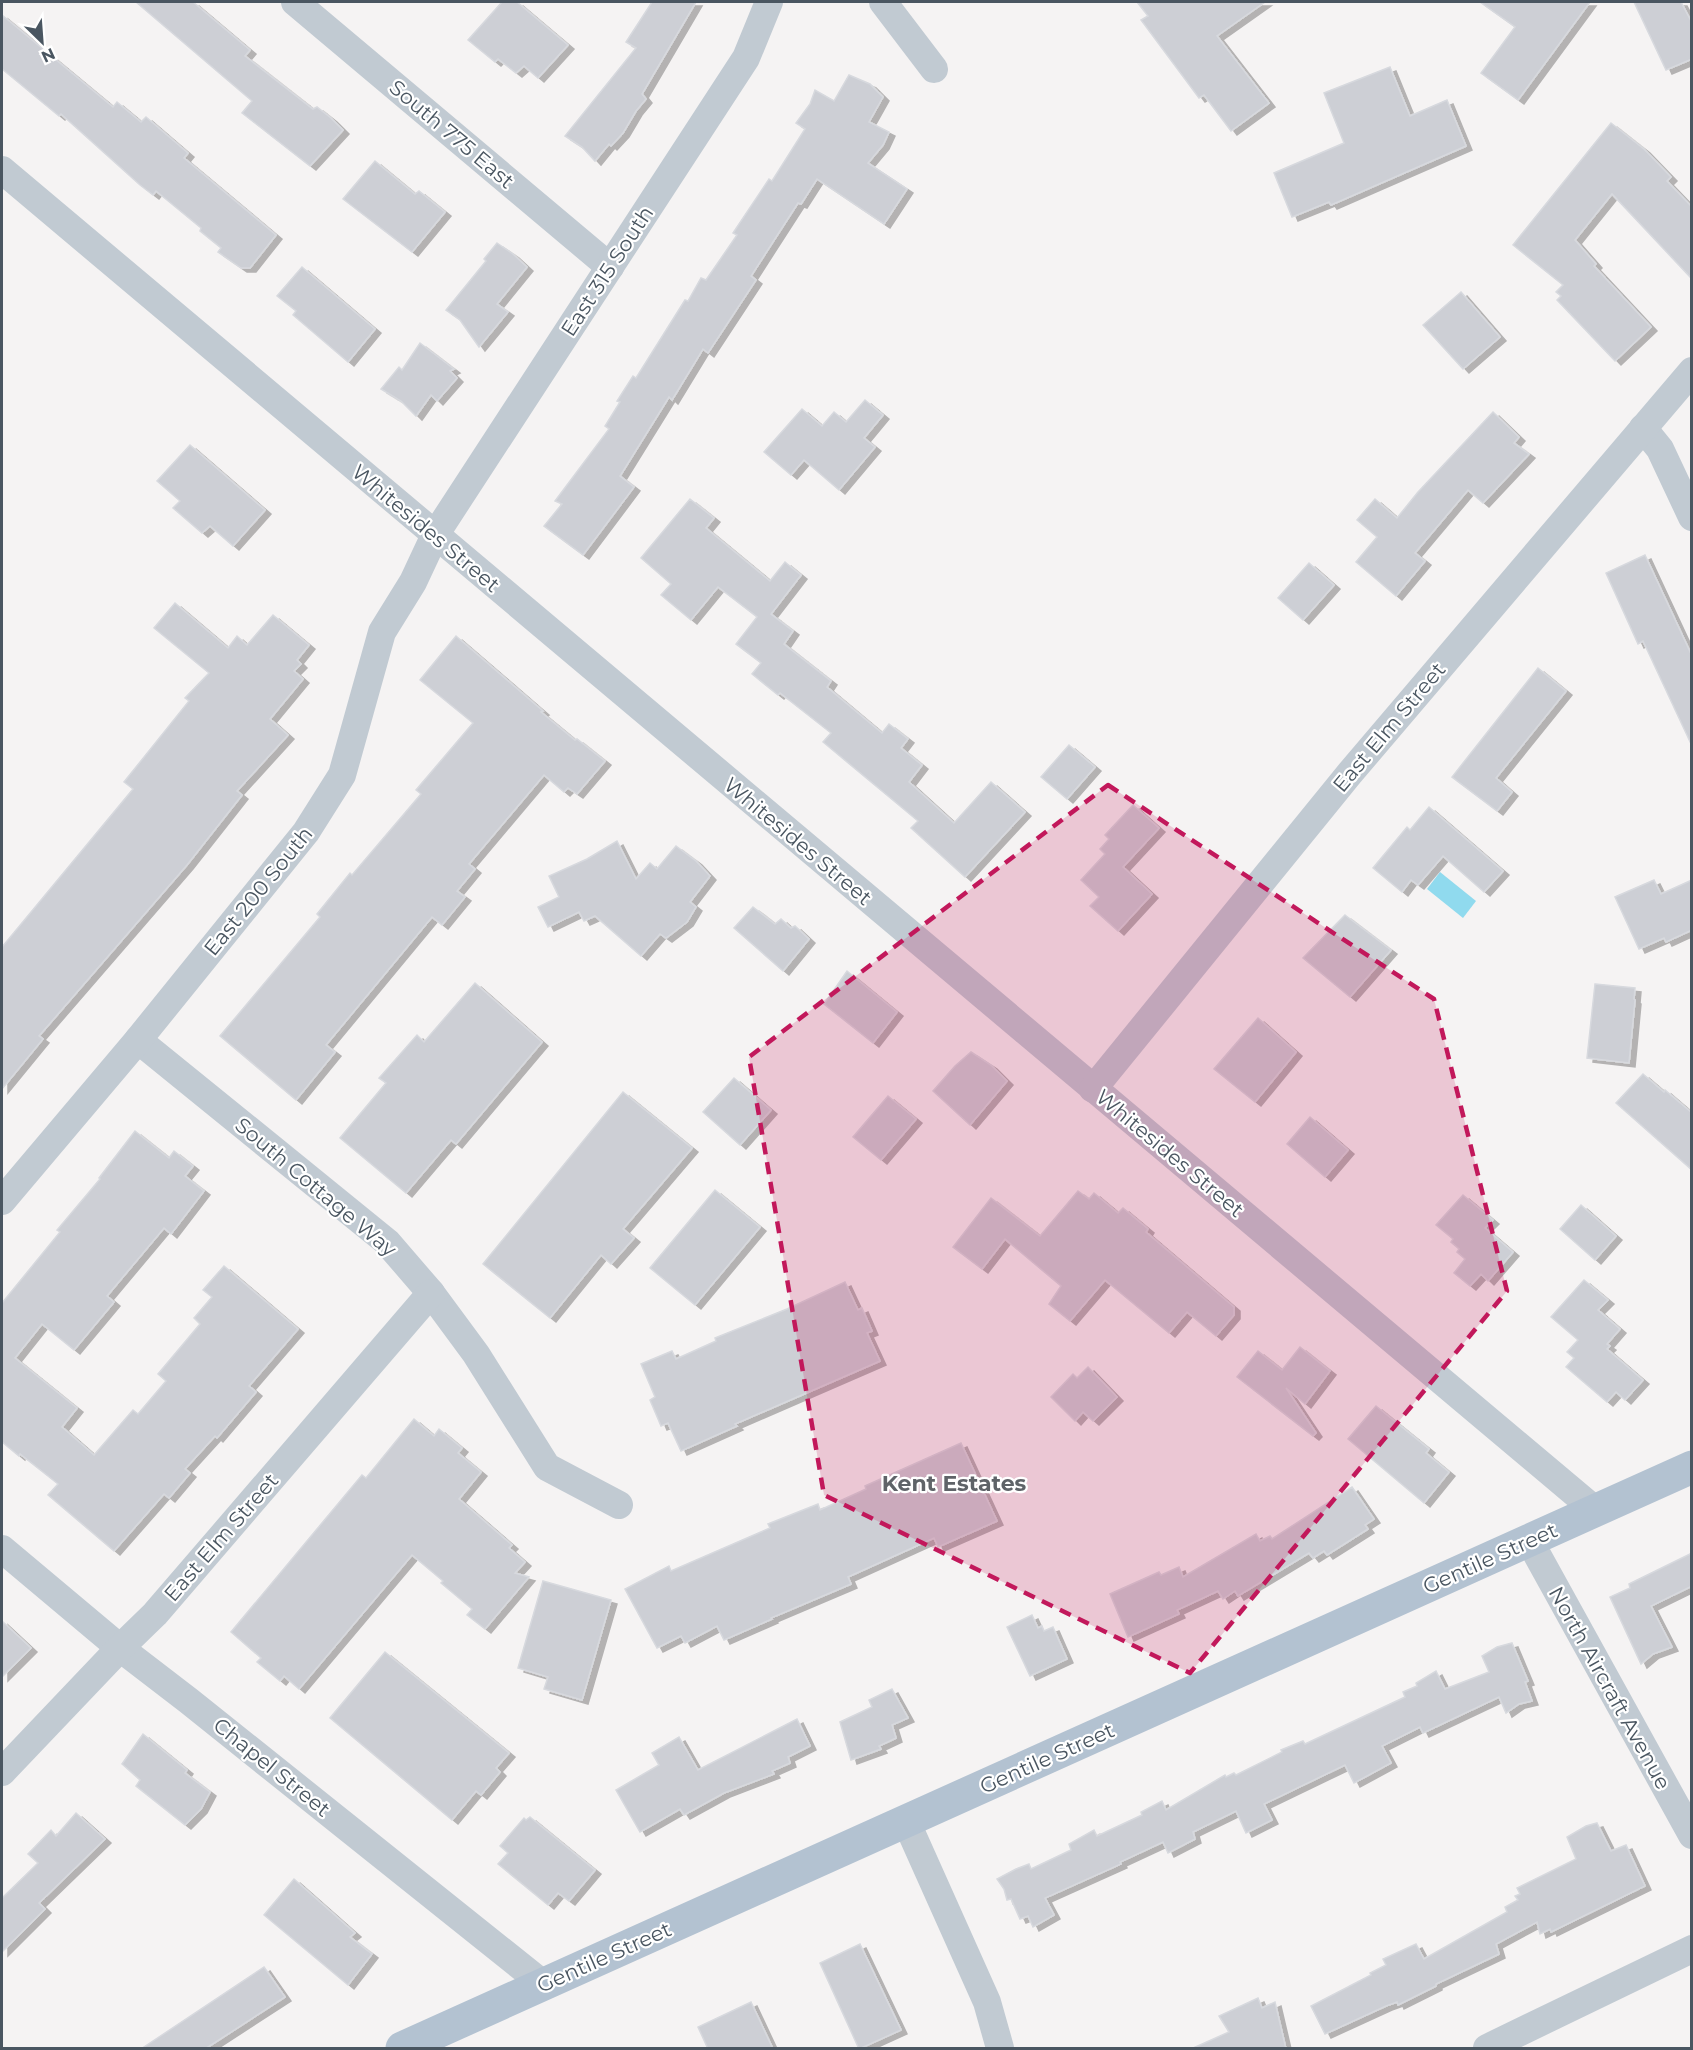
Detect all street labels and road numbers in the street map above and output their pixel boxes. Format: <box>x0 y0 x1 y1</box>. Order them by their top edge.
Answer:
street label: South 775 East <box>385 75 519 193</box>
street label: East 315 South <box>556 201 658 341</box>
street label: Whitesides Street <box>347 459 505 597</box>
street label: East Elm Street <box>1328 657 1450 797</box>
street label: Whitesides Street <box>719 772 877 910</box>
street label: East 200 South <box>198 821 318 961</box>
street label: Whitesides Street <box>1091 1084 1249 1222</box>
street label: South Cottage Way <box>230 1112 402 1262</box>
street label: East Elm Street <box>159 1468 283 1606</box>
street label: Gentile Street <box>1419 1517 1561 1599</box>
street label: North Aircraft Avenue <box>1544 1582 1676 1794</box>
street label: Chapel Street <box>209 1712 335 1822</box>
street label: Gentile Street <box>976 1717 1118 1799</box>
street label: Gentile Street <box>533 1916 675 1998</box>

